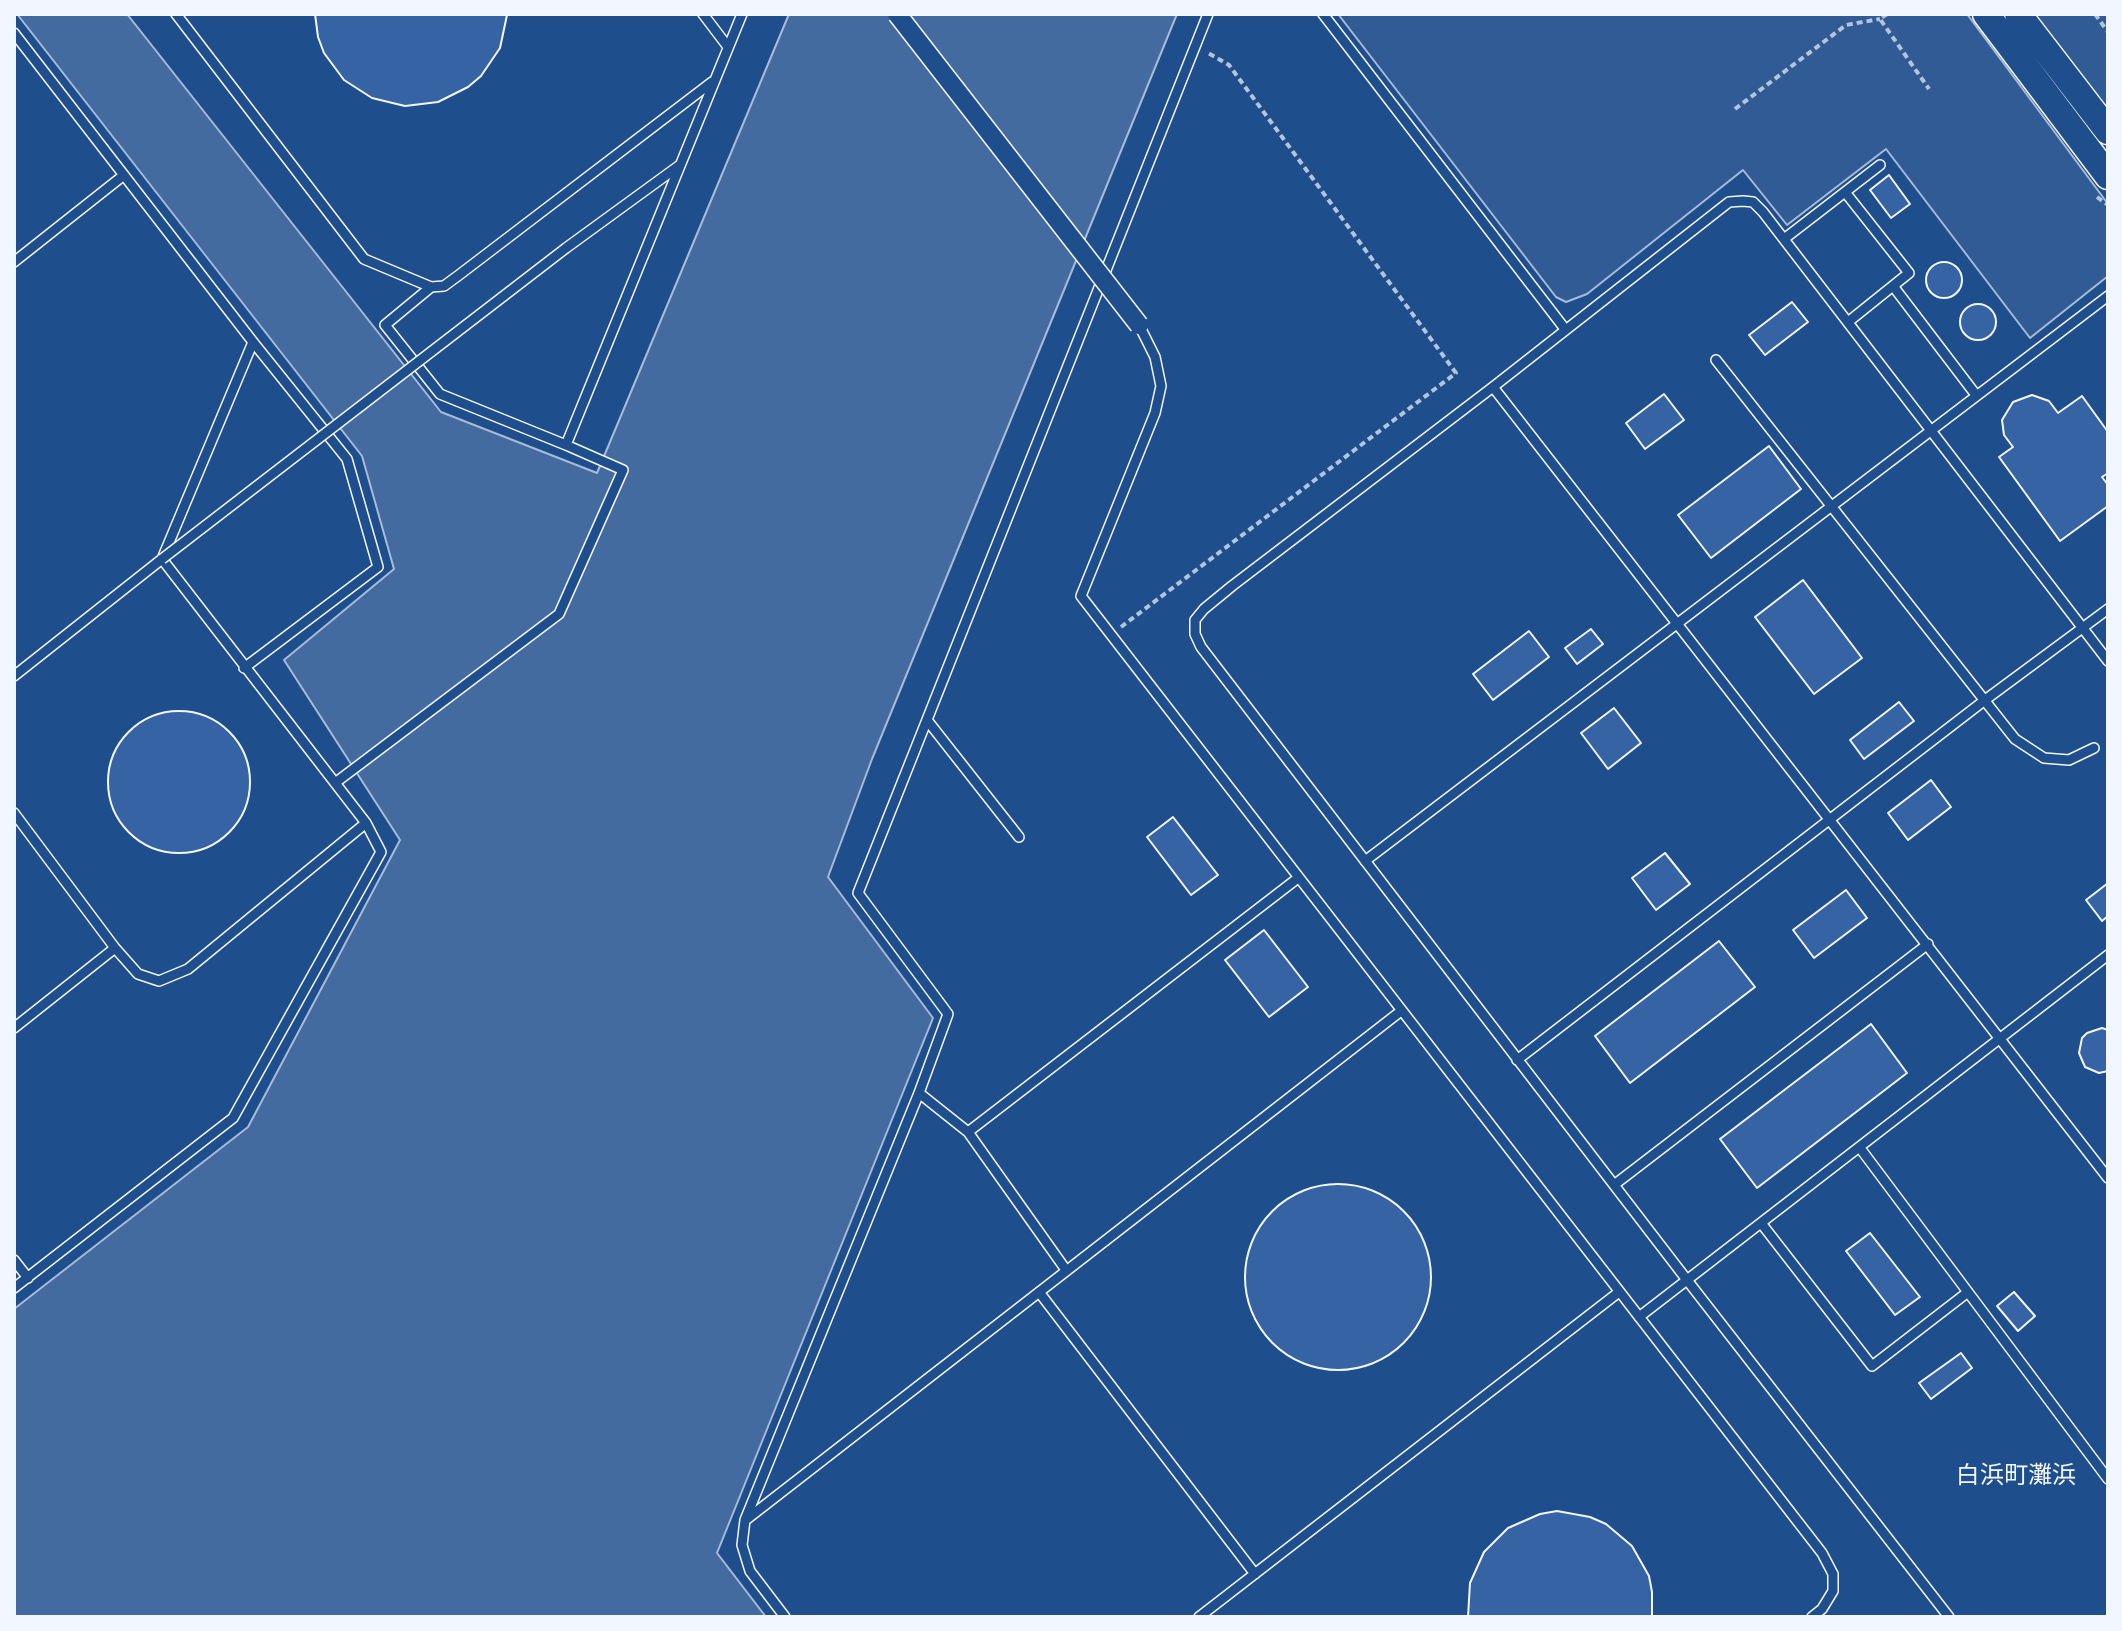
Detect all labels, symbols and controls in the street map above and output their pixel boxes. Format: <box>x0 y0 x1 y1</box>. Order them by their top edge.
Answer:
district label: 白浜町灘浜 <box>1956 1462 2076 1490</box>

